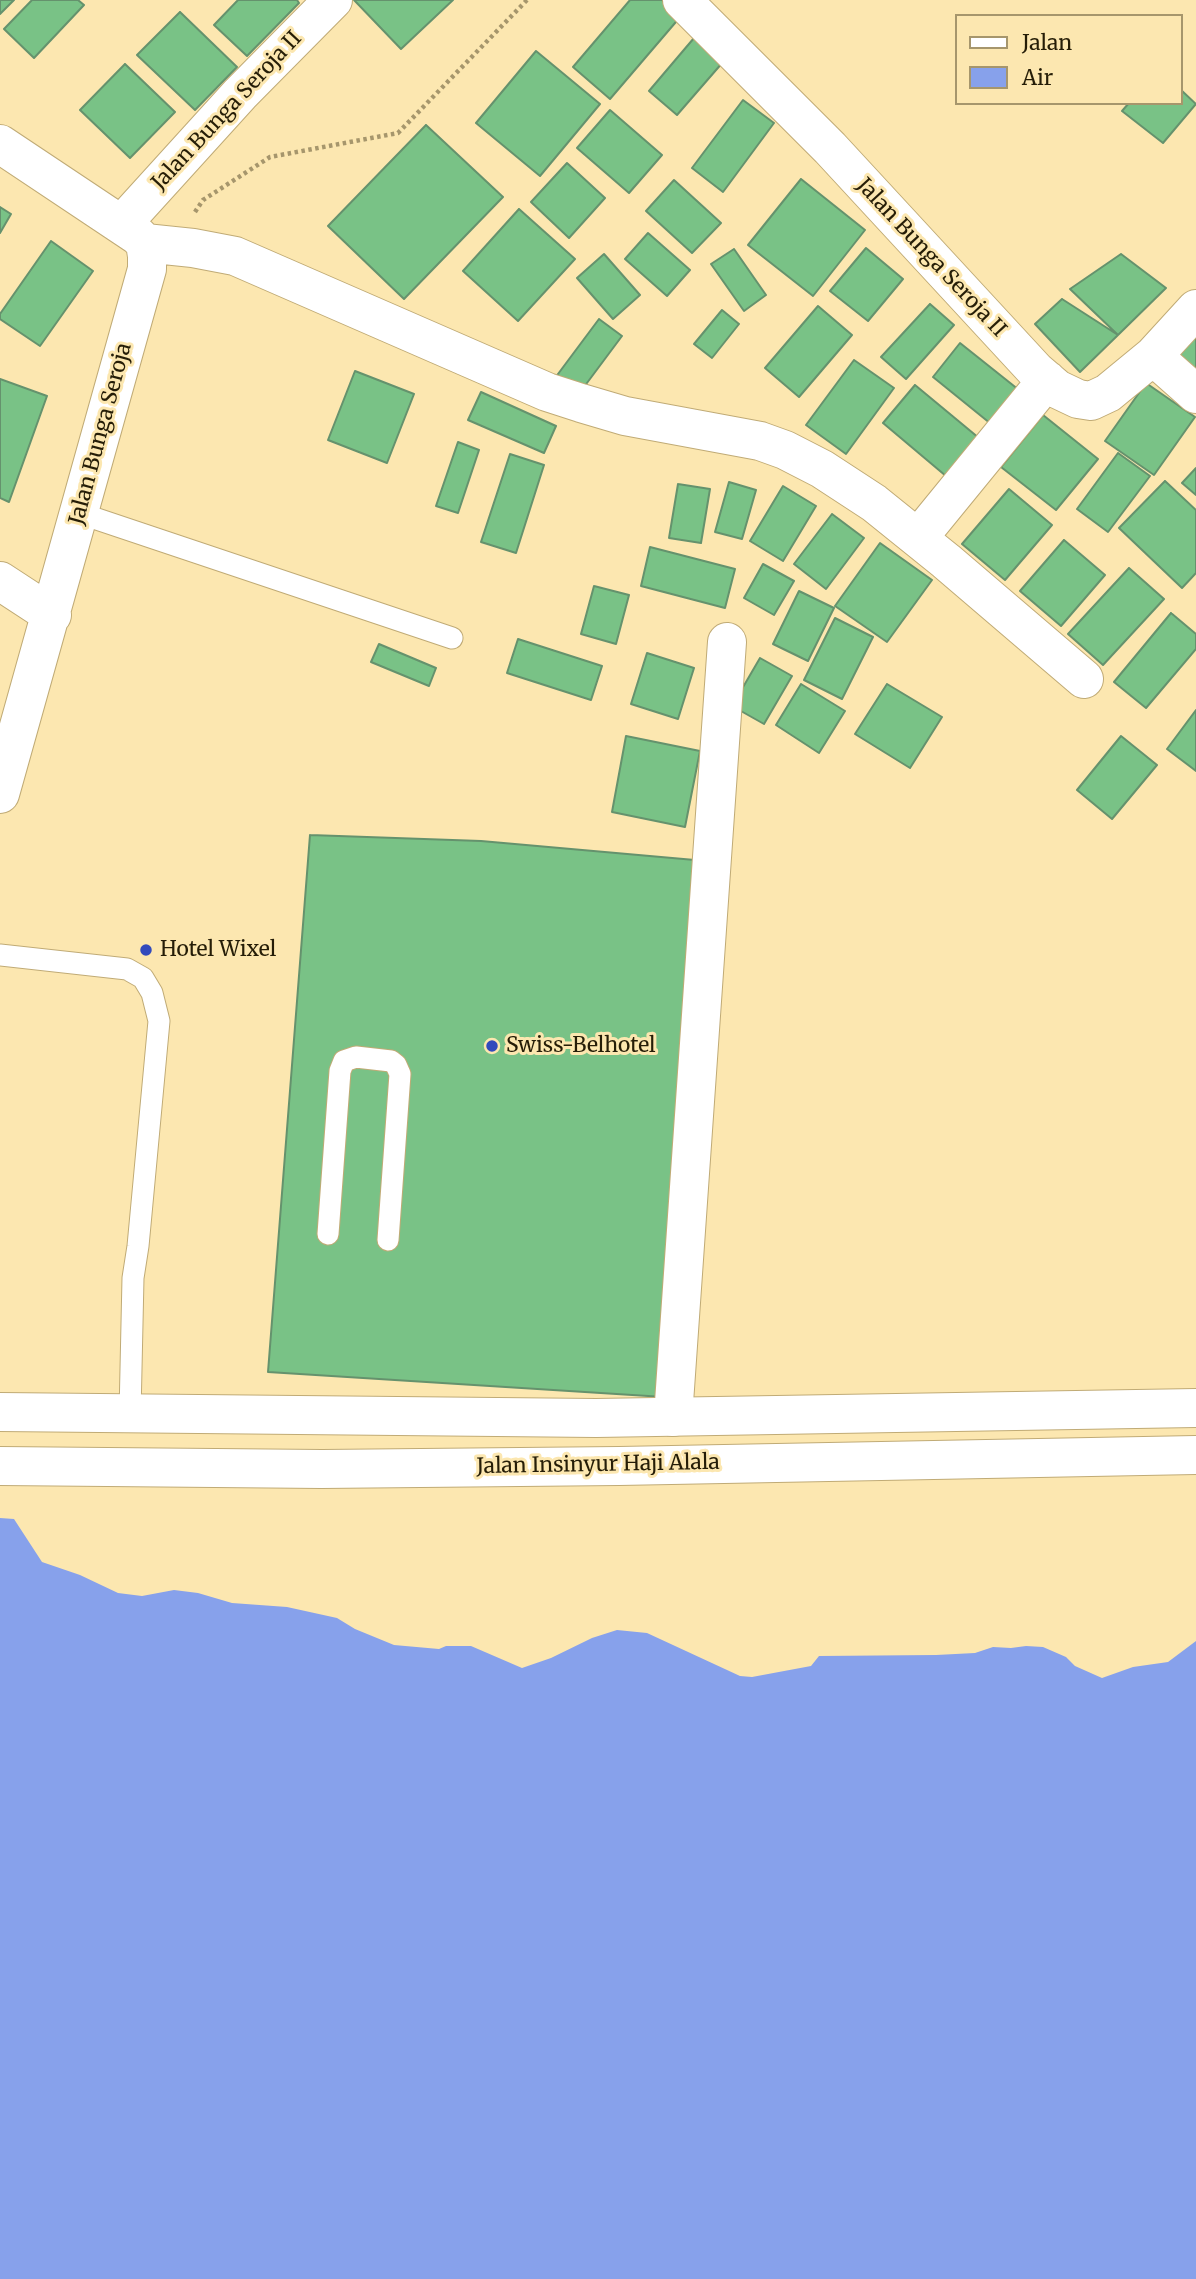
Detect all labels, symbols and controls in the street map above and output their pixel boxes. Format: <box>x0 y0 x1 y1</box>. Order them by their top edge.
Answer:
legend <box>954 14 1182 105</box>
street label: Jalan Bunga Seroja II <box>147 26 307 196</box>
text: Jalan <box>1022 29 1072 56</box>
text: Air <box>1022 64 1053 91</box>
street label: Jalan Bunga Seroja II <box>851 173 1011 343</box>
street label: Jalan Bunga Seroja <box>65 340 137 528</box>
place label: Hotel Wixel <box>160 937 276 963</box>
marker: Hotel Wixel <box>138 942 154 958</box>
place label: Swiss-Belhotel <box>506 1033 656 1059</box>
marker: Swiss-Belhotel <box>484 1038 500 1054</box>
street label: Jalan Insinyur Haji Alala <box>476 1450 720 1480</box>

